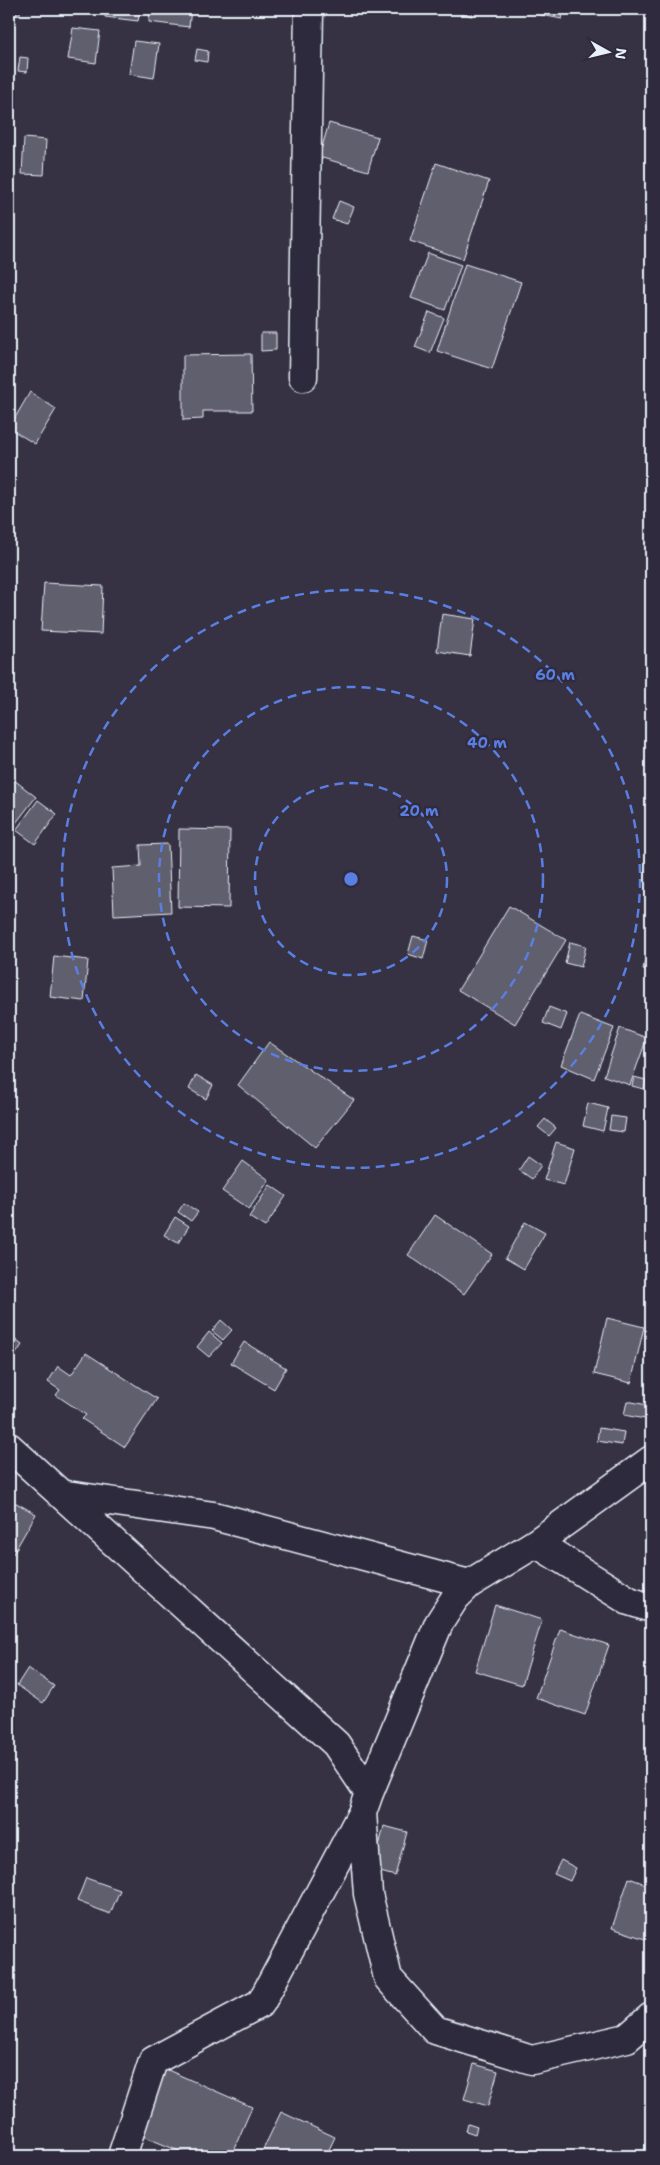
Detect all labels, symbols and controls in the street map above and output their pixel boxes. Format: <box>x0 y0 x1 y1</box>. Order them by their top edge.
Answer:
north arrow <box>582 28 632 78</box>
text: N <box>611 47 631 61</box>
text: 60 m <box>535 665 575 685</box>
text: 40 m <box>467 733 507 753</box>
text: 20 m <box>399 801 439 821</box>
centre of rings <box>342 870 360 888</box>

